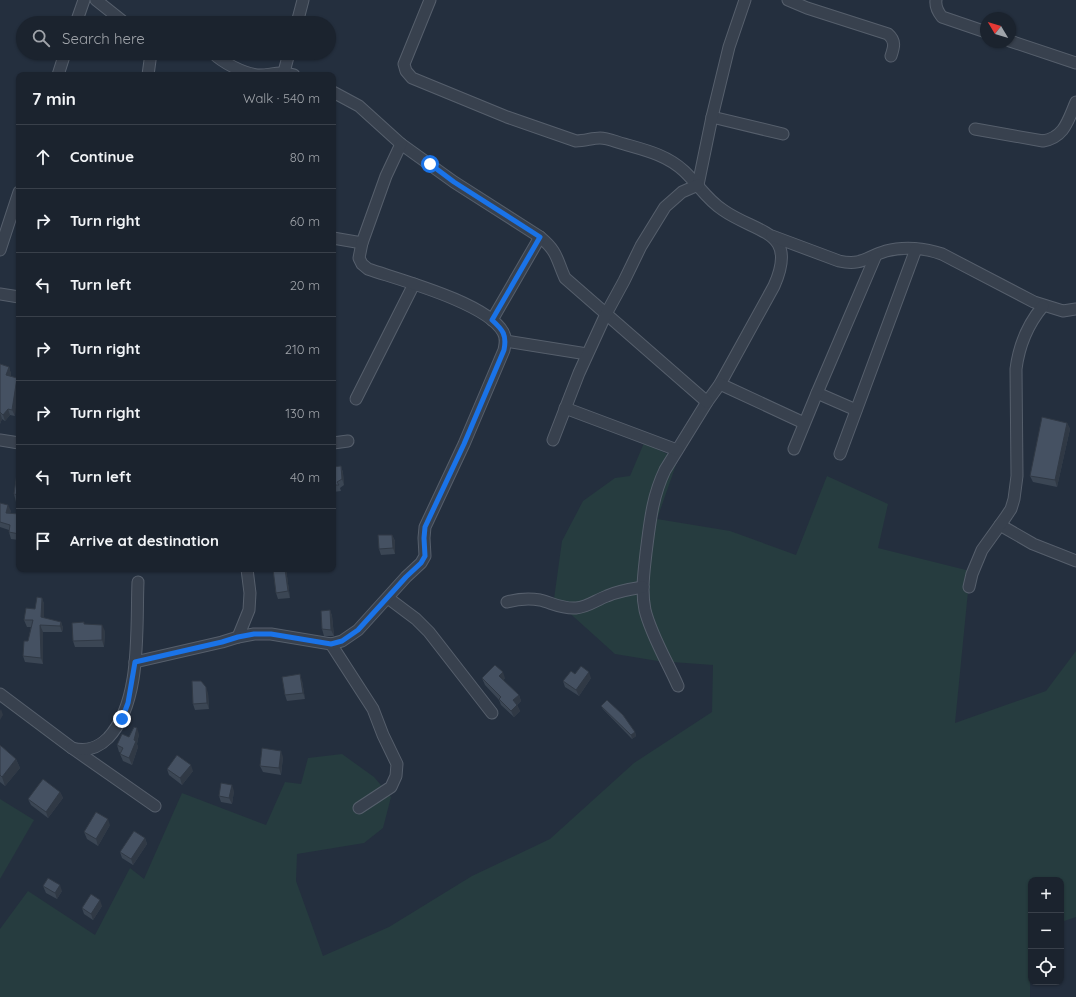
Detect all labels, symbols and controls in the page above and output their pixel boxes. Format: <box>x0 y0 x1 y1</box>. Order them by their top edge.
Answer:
north arrow <box>980 12 1016 48</box>
search box <box>16 16 336 60</box>
icon: search <box>30 27 52 49</box>
text: Search here <box>62 29 145 48</box>
text: 7 min <box>32 88 76 109</box>
text: Walk · 540 m <box>243 90 320 106</box>
icon: ahead <box>32 146 54 168</box>
text: Continue <box>70 147 134 166</box>
text: 80 m <box>290 149 320 165</box>
route start <box>421 155 439 173</box>
icon: right <box>32 210 54 232</box>
text: Turn right <box>70 211 141 230</box>
text: 60 m <box>290 213 320 229</box>
icon: left <box>32 274 54 296</box>
text: Turn left <box>70 275 132 294</box>
text: 20 m <box>290 277 320 293</box>
icon: right <box>32 338 54 360</box>
text: Turn right <box>70 339 141 358</box>
text: 210 m <box>285 341 320 357</box>
icon: right <box>32 402 54 424</box>
text: Turn right <box>70 403 141 422</box>
text: 130 m <box>285 405 320 421</box>
icon: left <box>32 466 54 488</box>
text: Turn left <box>70 467 132 486</box>
text: 40 m <box>290 469 320 485</box>
icon: arrive <box>32 530 54 552</box>
text: Arrive at destination <box>70 531 219 550</box>
route end <box>113 710 131 728</box>
map controls <box>1028 877 1064 985</box>
button: + <box>1028 877 1064 913</box>
button: − <box>1028 913 1064 949</box>
button: locate <box>1028 949 1064 985</box>

